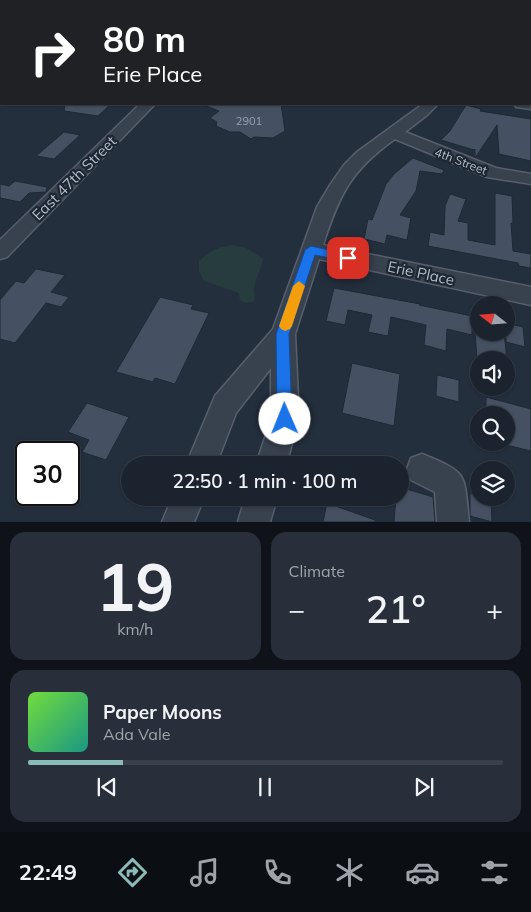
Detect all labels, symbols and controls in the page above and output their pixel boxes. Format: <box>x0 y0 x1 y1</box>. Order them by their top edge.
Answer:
text: 80 m <box>103 17 186 61</box>
icon: right <box>20 20 85 85</box>
text: Erie Place <box>103 60 202 88</box>
house number: 2901 <box>236 114 262 128</box>
street label: East 47th Street <box>28 132 120 224</box>
street label: 4th Street <box>433 144 489 178</box>
pin <box>327 237 369 279</box>
icon: arrive <box>334 244 362 272</box>
street label: Erie Place <box>386 257 456 289</box>
north arrow <box>470 296 515 341</box>
map controls <box>470 296 515 506</box>
button: sound <box>470 351 515 396</box>
position arrow <box>258 392 310 444</box>
button: search <box>470 406 515 451</box>
speed limit sign: 30 <box>15 441 80 506</box>
button: layers <box>470 461 515 506</box>
text: 22:50 · 1 min · 100 m <box>172 469 358 493</box>
text: 19 <box>96 546 174 627</box>
text: Climate <box>289 561 345 581</box>
text: 21° <box>366 585 426 633</box>
text: − <box>289 592 305 627</box>
text: + <box>486 592 503 627</box>
text: km/h <box>117 619 153 639</box>
text: Paper Moons <box>103 700 222 724</box>
text: Ada Vale <box>103 724 170 744</box>
icon: previous <box>93 773 121 801</box>
icon: pause <box>251 773 279 801</box>
icon: next <box>410 773 438 801</box>
icon: directions <box>115 855 150 890</box>
icon: music <box>187 855 222 890</box>
icon: phone <box>260 855 295 890</box>
icon: climate <box>332 855 367 890</box>
icon: car <box>405 855 440 890</box>
icon: filters <box>477 855 512 890</box>
text: 22:49 <box>19 858 77 886</box>

